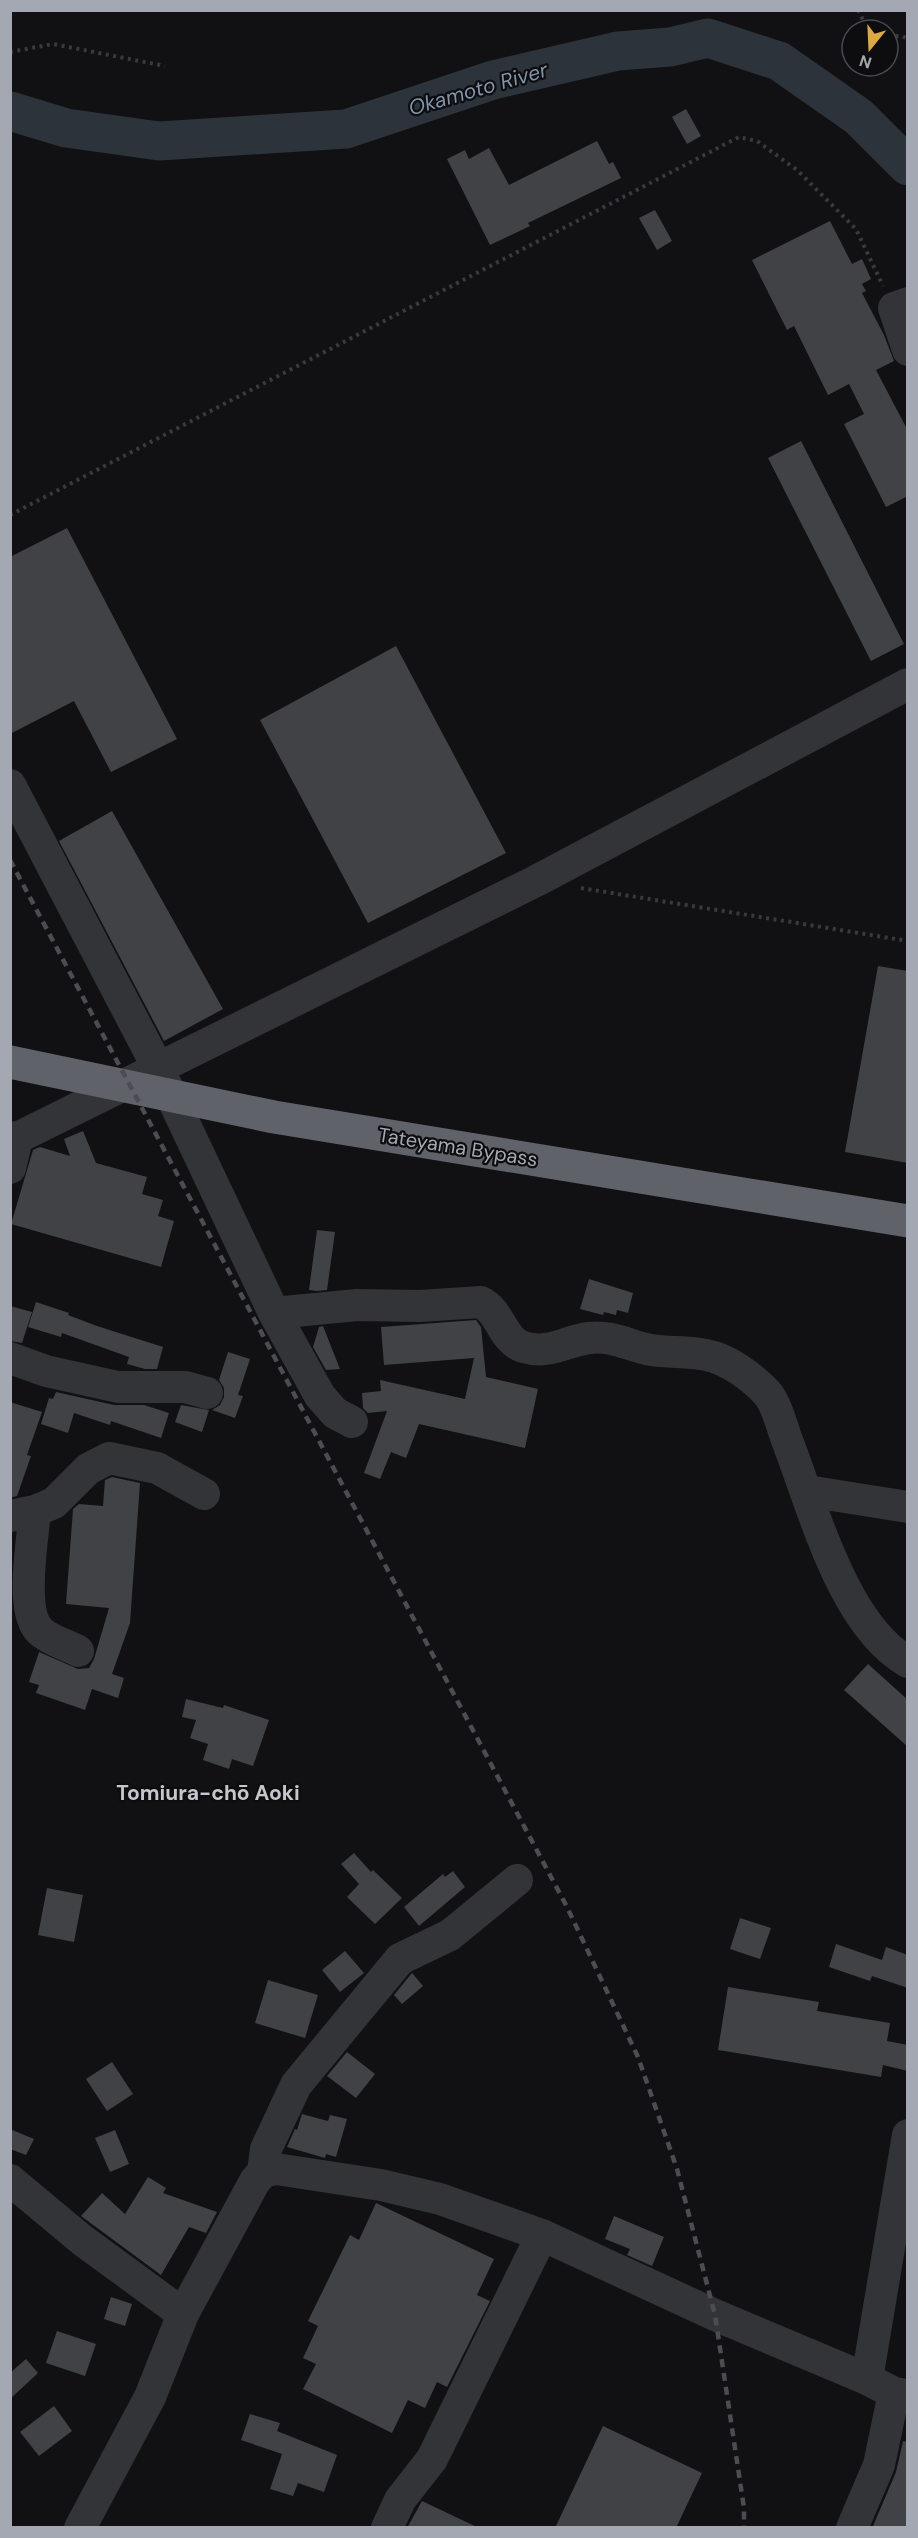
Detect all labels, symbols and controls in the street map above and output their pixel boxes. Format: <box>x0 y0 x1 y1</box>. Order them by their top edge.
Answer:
north arrow <box>840 18 900 78</box>
text: N <box>857 50 874 74</box>
water label: Okamoto River <box>405 55 552 122</box>
street label: Tateyama Bypass <box>376 1122 540 1172</box>
district label: Tomiura-chō Aoki <box>116 1779 300 1807</box>

